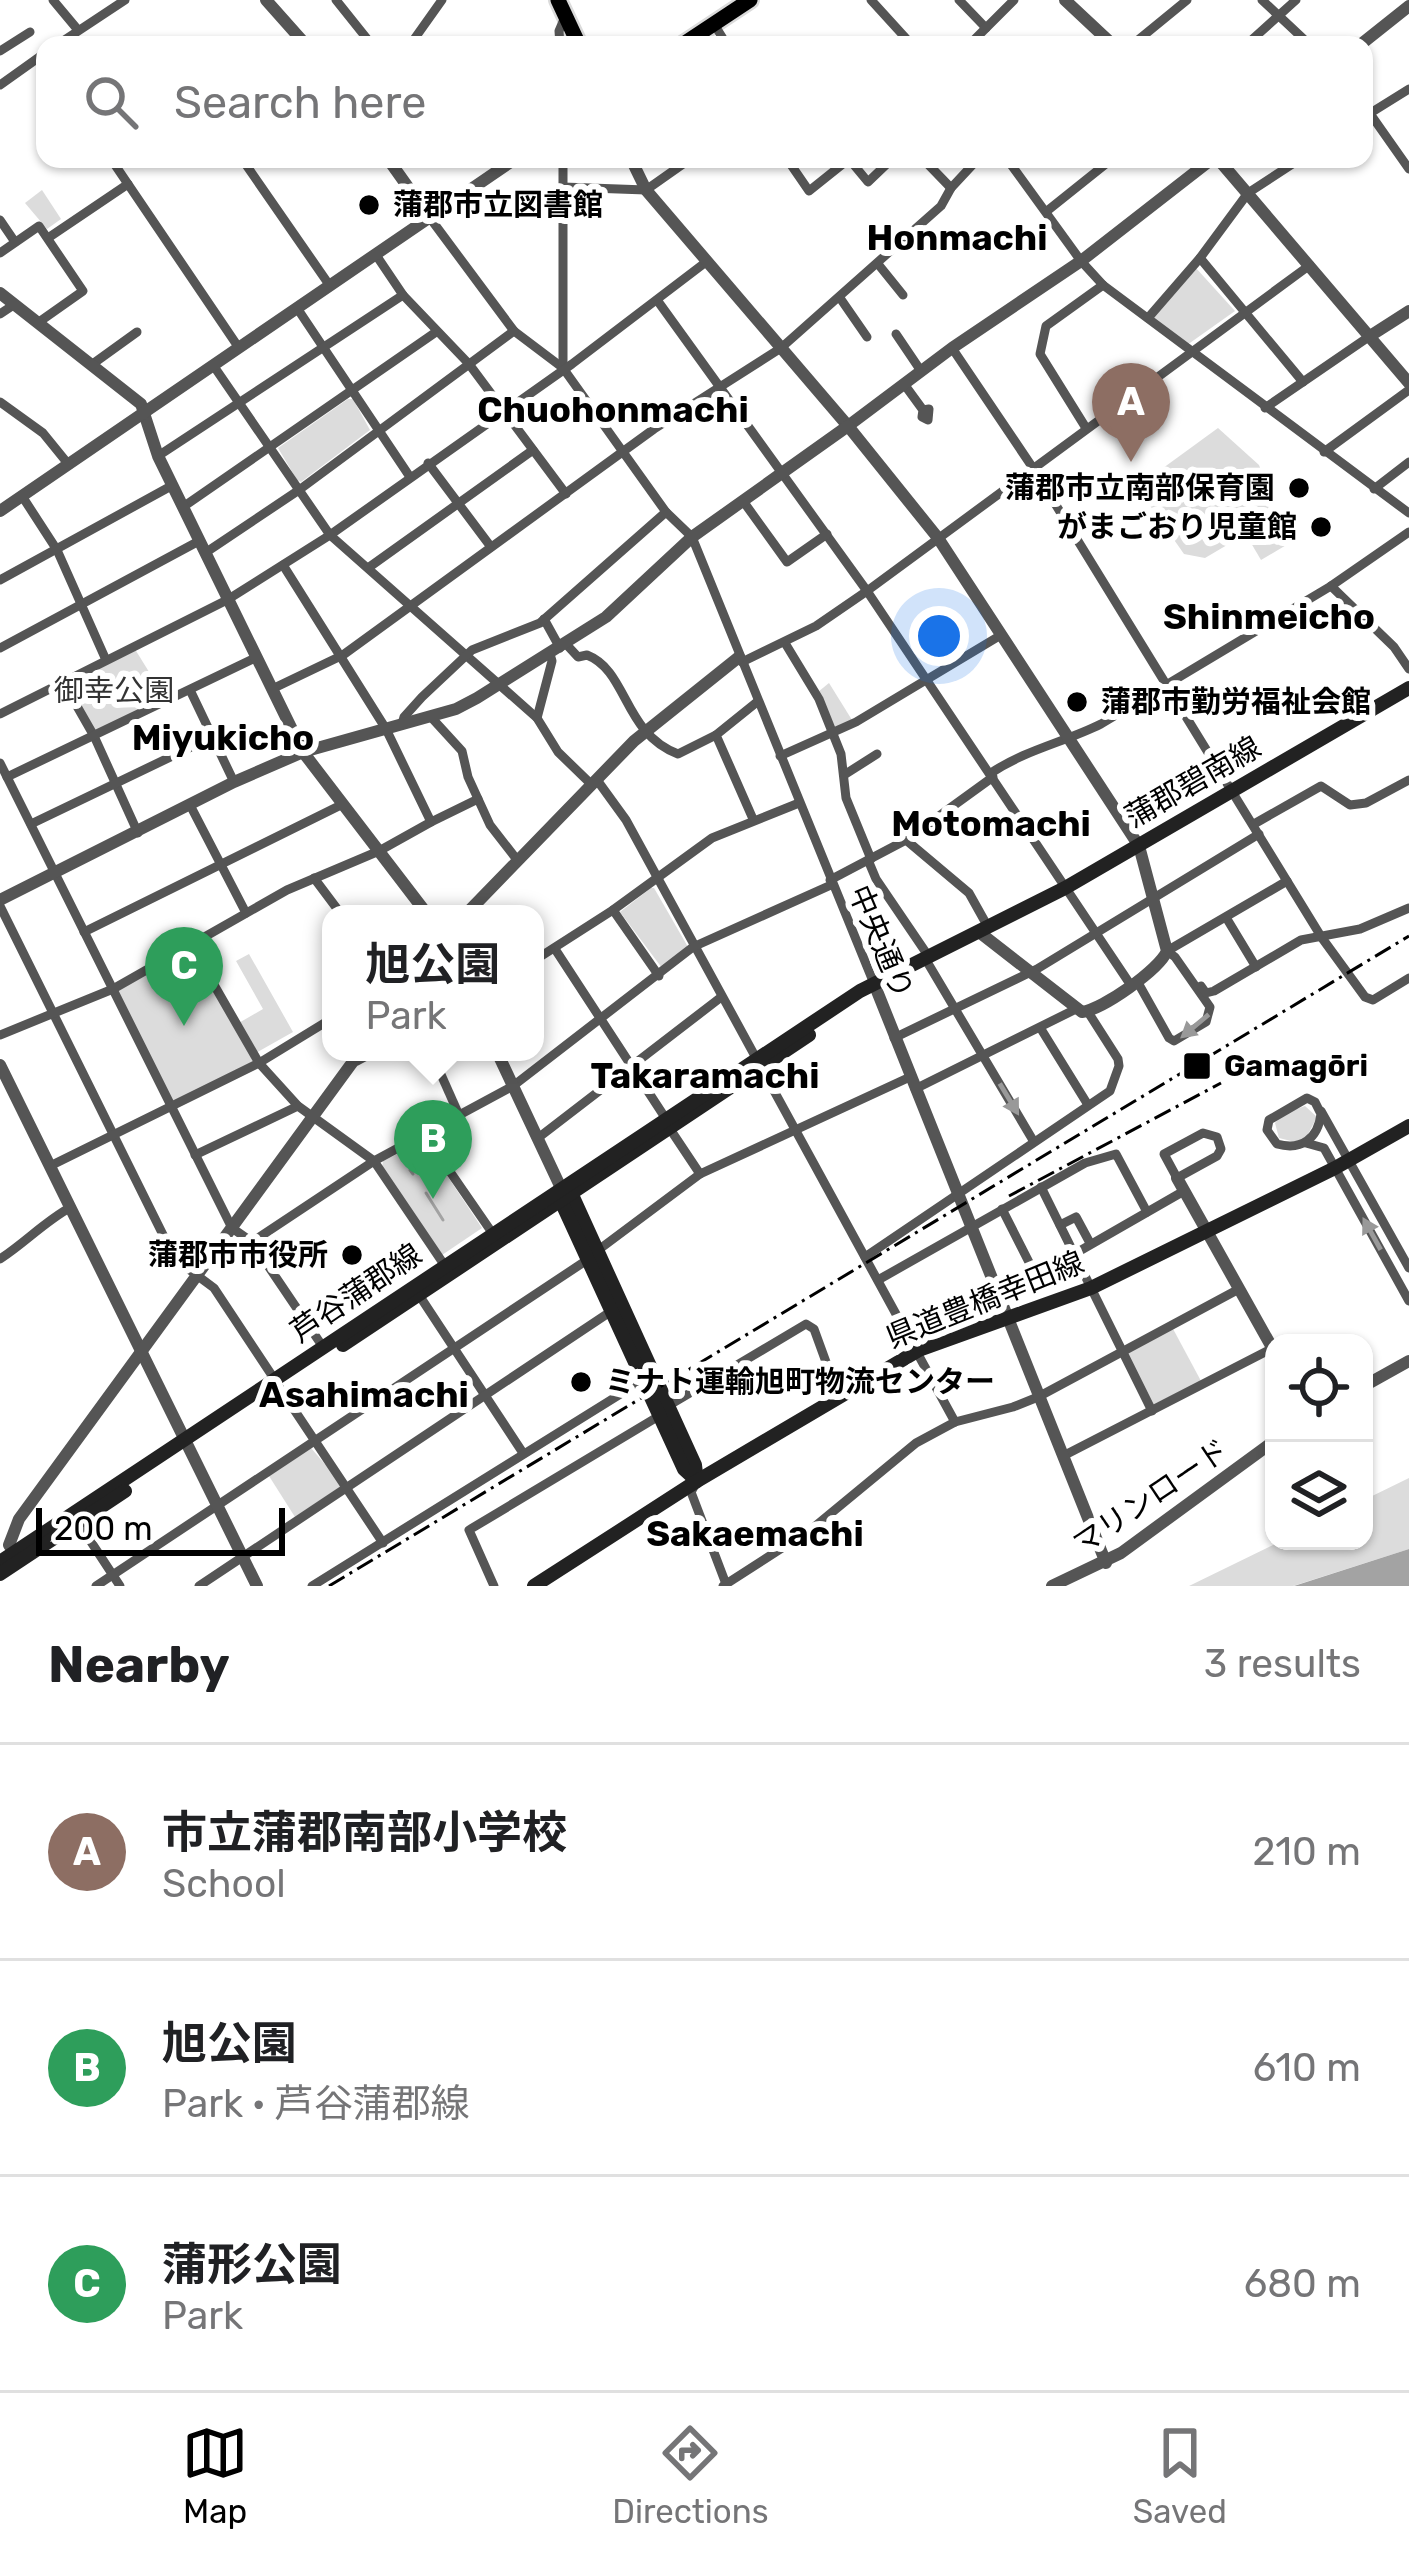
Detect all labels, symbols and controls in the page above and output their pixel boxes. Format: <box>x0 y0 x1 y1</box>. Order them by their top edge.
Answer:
search box <box>36 36 1373 168</box>
icon: search <box>78 69 144 135</box>
text: Search here <box>174 76 426 129</box>
place label: 蒲郡市立図書館 <box>393 187 603 223</box>
marker: 蒲郡市立図書館 <box>356 192 382 218</box>
district label: Honmachi <box>866 216 1048 259</box>
pin: A <box>1092 363 1170 462</box>
district label: Chuohonmachi <box>477 388 749 431</box>
place label: 蒲郡市立南部保育園 <box>1005 470 1275 506</box>
marker: 蒲郡市立南部保育園 <box>1286 475 1312 501</box>
place label: がまごおり児童館 <box>1057 509 1297 545</box>
marker: がまごおり児童館 <box>1308 514 1334 540</box>
district label: Shinmeicho <box>1163 595 1375 638</box>
your location <box>909 606 969 666</box>
park label: 御幸公園 <box>54 673 174 709</box>
place label: 蒲郡市勤労福祉会館 <box>1101 684 1371 720</box>
marker: 蒲郡市勤労福祉会館 <box>1064 689 1090 715</box>
district label: Miyukicho <box>132 716 314 759</box>
street label: 蒲郡碧南線 <box>1119 729 1267 835</box>
district label: Motomachi <box>891 802 1091 845</box>
street label: 中央通り <box>841 880 921 1004</box>
popup <box>322 905 544 1061</box>
pin: C <box>145 927 223 1026</box>
text: 旭公園 <box>365 938 501 991</box>
text: Park <box>365 993 447 1039</box>
one-way arrow <box>1180 1013 1210 1039</box>
place label: Gamagōri <box>1224 1048 1368 1084</box>
marker: Gamagōri <box>1181 1050 1213 1082</box>
district label: Takaramachi <box>590 1054 820 1097</box>
one-way arrow <box>998 1082 1019 1116</box>
pin: B <box>394 1100 472 1199</box>
one-way arrow <box>1362 1217 1383 1252</box>
street label: 芦谷蒲郡線 <box>284 1236 428 1350</box>
place label: 蒲郡市市役所 <box>148 1237 328 1273</box>
marker: 蒲郡市市役所 <box>339 1242 365 1268</box>
street label: 県道豊橋幸田線 <box>881 1244 1089 1356</box>
map controls <box>1265 1334 1373 1550</box>
button: locate <box>1265 1334 1373 1442</box>
place label: ミナト運輸旭町物流センター <box>605 1364 995 1400</box>
marker: ミナト運輸旭町物流センター <box>568 1369 594 1395</box>
district label: Asahimachi <box>259 1373 469 1416</box>
street label: マリンロード <box>1066 1432 1236 1562</box>
button: layers <box>1265 1442 1373 1550</box>
scale bar <box>36 1502 285 1555</box>
text: 200 m <box>54 1509 153 1548</box>
district label: Sakaemachi <box>646 1512 864 1555</box>
text: Nearby <box>48 1634 230 1695</box>
text: 3 results <box>1204 1641 1361 1687</box>
text: 市立蒲郡南部小学校 <box>162 1806 567 1859</box>
text: A <box>73 1829 101 1875</box>
text: 210 m <box>1252 1829 1361 1875</box>
text: School <box>162 1861 286 1907</box>
text: 旭公園 <box>162 2017 297 2070</box>
text: B <box>73 2045 101 2091</box>
text: 610 m <box>1253 2045 1361 2091</box>
text: Park · 芦谷蒲郡線 <box>162 2081 470 2127</box>
text: 蒲形公園 <box>162 2238 342 2291</box>
text: C <box>73 2261 101 2307</box>
text: 680 m <box>1244 2261 1361 2307</box>
text: Park <box>162 2293 243 2339</box>
tab: Map <box>182 2420 248 2531</box>
tab: Directions <box>612 2420 769 2531</box>
tab: Saved <box>1133 2420 1227 2531</box>

